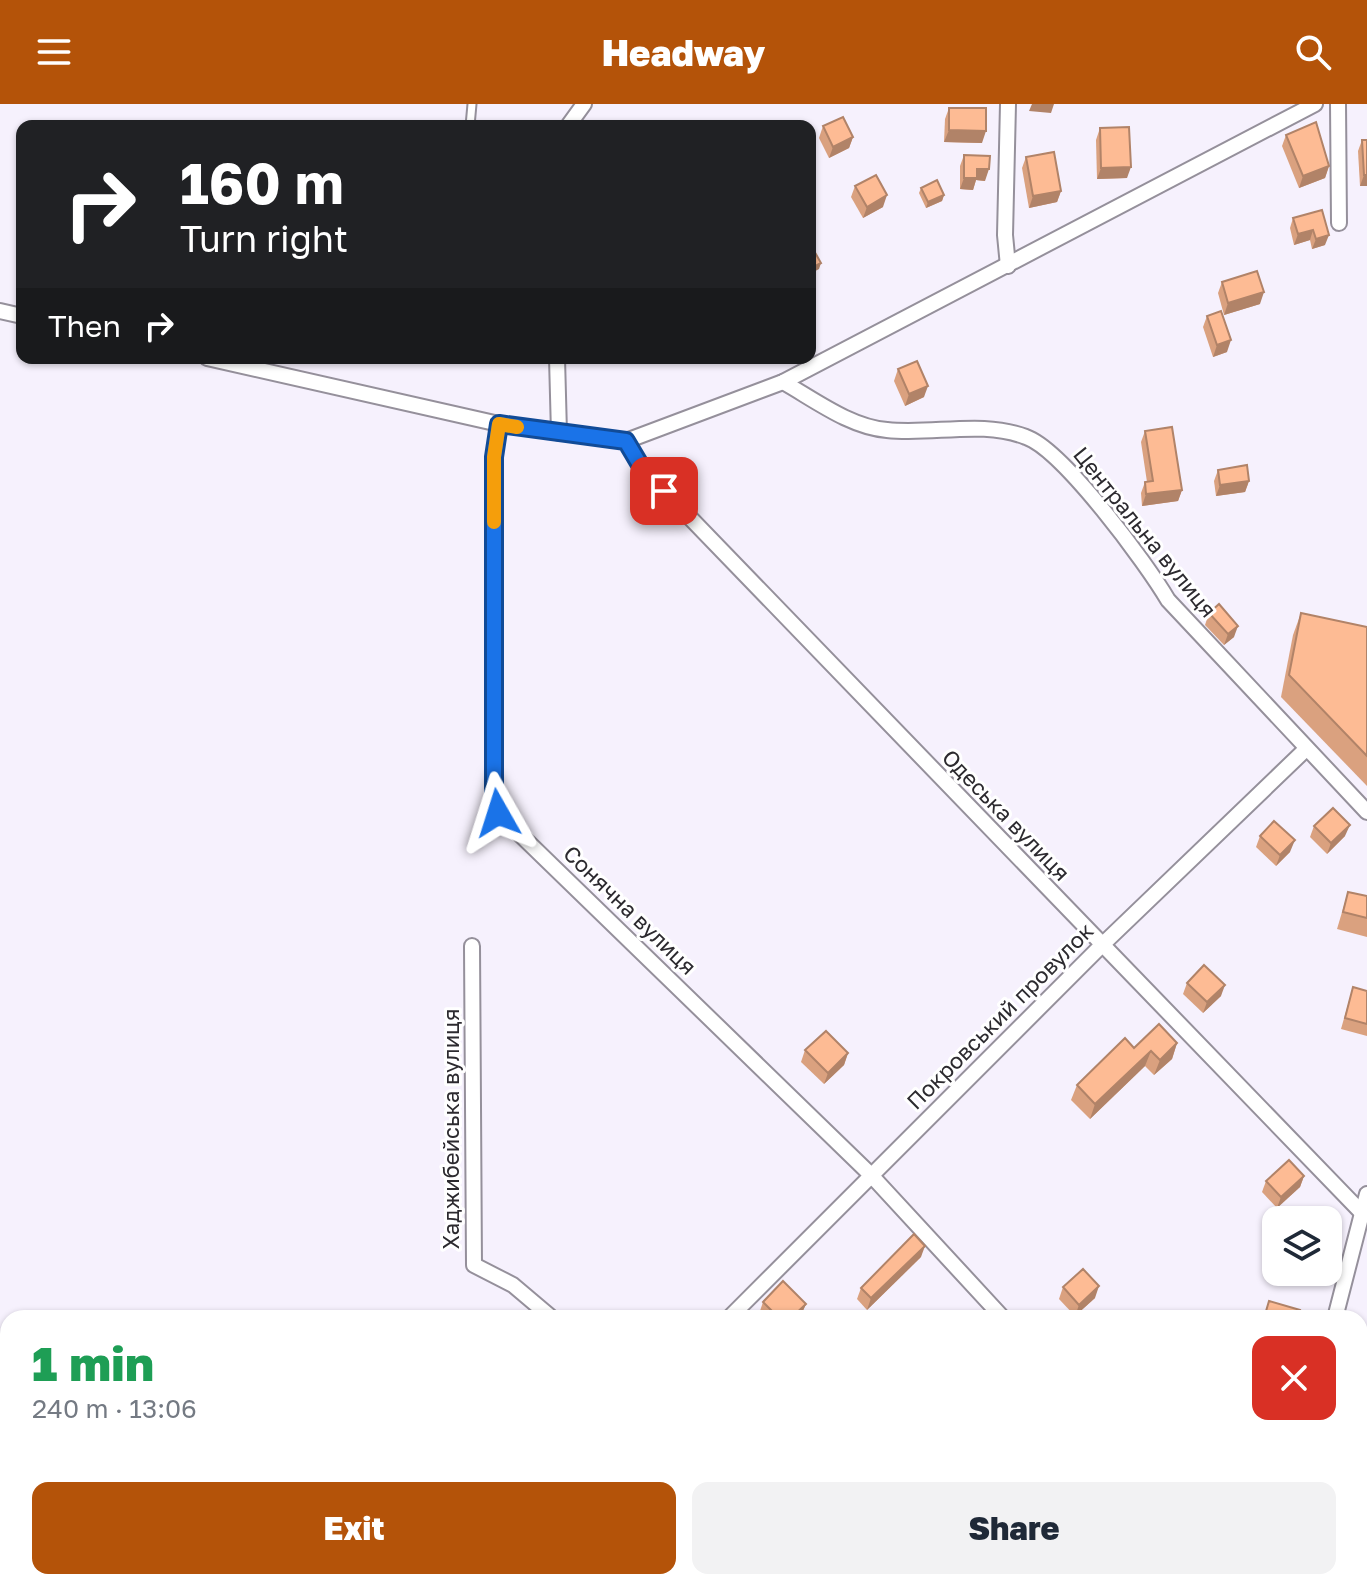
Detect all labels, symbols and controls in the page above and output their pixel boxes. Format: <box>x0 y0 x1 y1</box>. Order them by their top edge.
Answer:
icon: menu <box>32 30 76 74</box>
icon: search <box>1291 30 1335 74</box>
text: Headway <box>602 31 765 74</box>
text: 160 m <box>180 149 344 216</box>
icon: right <box>48 152 152 256</box>
text: Turn right <box>180 217 348 260</box>
icon: right <box>137 304 181 348</box>
text: Then <box>48 308 121 344</box>
street label: Центральна вулиця <box>1068 441 1223 623</box>
pin <box>630 457 698 525</box>
icon: arrive <box>642 469 686 513</box>
street label: Одеська вулиця <box>937 743 1076 886</box>
position arrow <box>456 771 540 855</box>
street label: Сонячна вулиця <box>558 839 702 980</box>
street label: Покровський провулок <box>901 917 1099 1114</box>
street label: Хаджибейська вулиця <box>437 1008 464 1250</box>
map controls <box>1262 1206 1342 1286</box>
button: layers <box>1262 1206 1342 1286</box>
text: 1 min <box>32 1334 154 1392</box>
button: close <box>1252 1336 1336 1420</box>
text: 240 m · 13:06 <box>32 1393 197 1424</box>
button: Exit <box>32 1482 676 1574</box>
button: Share <box>692 1482 1336 1574</box>

